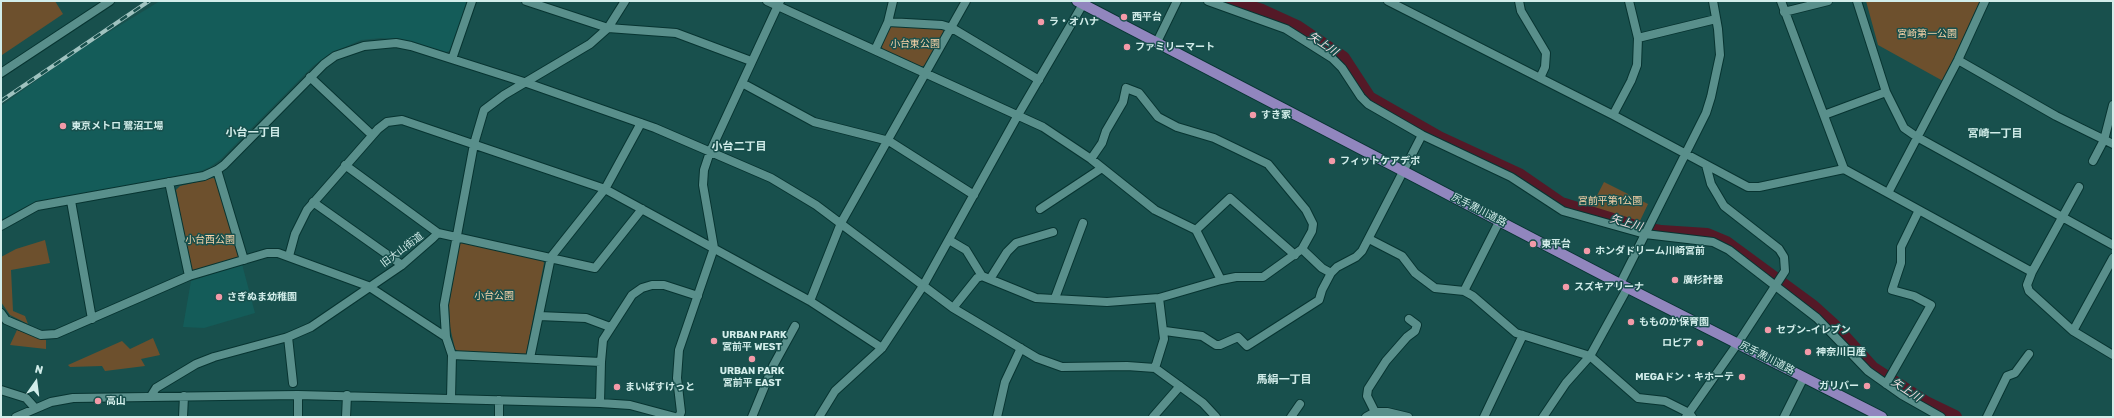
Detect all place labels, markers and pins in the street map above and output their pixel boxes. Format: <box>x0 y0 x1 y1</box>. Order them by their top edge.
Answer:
place label: 西平台 <box>1132 11 1162 23</box>
marker: 西平台 <box>1119 12 1129 22</box>
place label: ラ・オハナ <box>1049 16 1099 28</box>
marker: ラ・オハナ <box>1036 17 1046 27</box>
place label: ファミリーマート <box>1135 41 1215 53</box>
marker: ファミリーマート <box>1122 42 1132 52</box>
place label: すき家 <box>1261 109 1291 121</box>
marker: すき家 <box>1248 110 1258 120</box>
place label: 東京メトロ 鷺沼工場 <box>71 120 163 132</box>
marker: 東京メトロ 鷺沼工場 <box>58 121 68 131</box>
place label: フィットケアデポ <box>1340 155 1420 167</box>
marker: フィットケアデポ <box>1327 156 1337 166</box>
place label: 東平台 <box>1541 238 1571 250</box>
marker: 東平台 <box>1528 239 1538 249</box>
place label: ホンダドリーム川崎宮前 <box>1595 245 1705 257</box>
marker: ホンダドリーム川崎宮前 <box>1582 246 1592 256</box>
place label: 廣杉計器 <box>1683 274 1723 286</box>
marker: 廣杉計器 <box>1670 275 1680 285</box>
place label: スズキアリーナ <box>1574 281 1644 293</box>
marker: スズキアリーナ <box>1561 282 1571 292</box>
place label: さぎぬま幼稚園 <box>227 291 297 303</box>
marker: さぎぬま幼稚園 <box>214 292 224 302</box>
place label: もものか保育園 <box>1639 316 1709 328</box>
marker: もものか保育園 <box>1626 317 1636 327</box>
place label: セブン-イレブン <box>1776 324 1851 336</box>
marker: セブン-イレブン <box>1763 325 1773 335</box>
place label: URBAN PARK 宮前平 WEST <box>722 329 787 352</box>
marker: URBAN PARK 宮前平 WEST <box>709 336 719 346</box>
place label: ロピア <box>1662 337 1692 349</box>
marker: ロピア <box>1695 338 1705 348</box>
place label: 神奈川日産 <box>1816 346 1866 358</box>
marker: 神奈川日産 <box>1803 347 1813 357</box>
marker: URBAN PARK 宮前平 EAST <box>747 354 757 364</box>
place label: URBAN PARK 宮前平 EAST <box>720 365 784 388</box>
place label: MEGAドン・キホーテ <box>1635 371 1734 383</box>
marker: MEGAドン・キホーテ <box>1737 372 1747 382</box>
place label: ガリバー <box>1819 380 1859 392</box>
place label: まいばすけっと <box>625 381 695 393</box>
marker: ガリバー <box>1862 381 1872 391</box>
marker: まいばすけっと <box>612 382 622 392</box>
place label: 高山 <box>106 395 126 407</box>
marker: 高山 <box>93 396 103 406</box>

